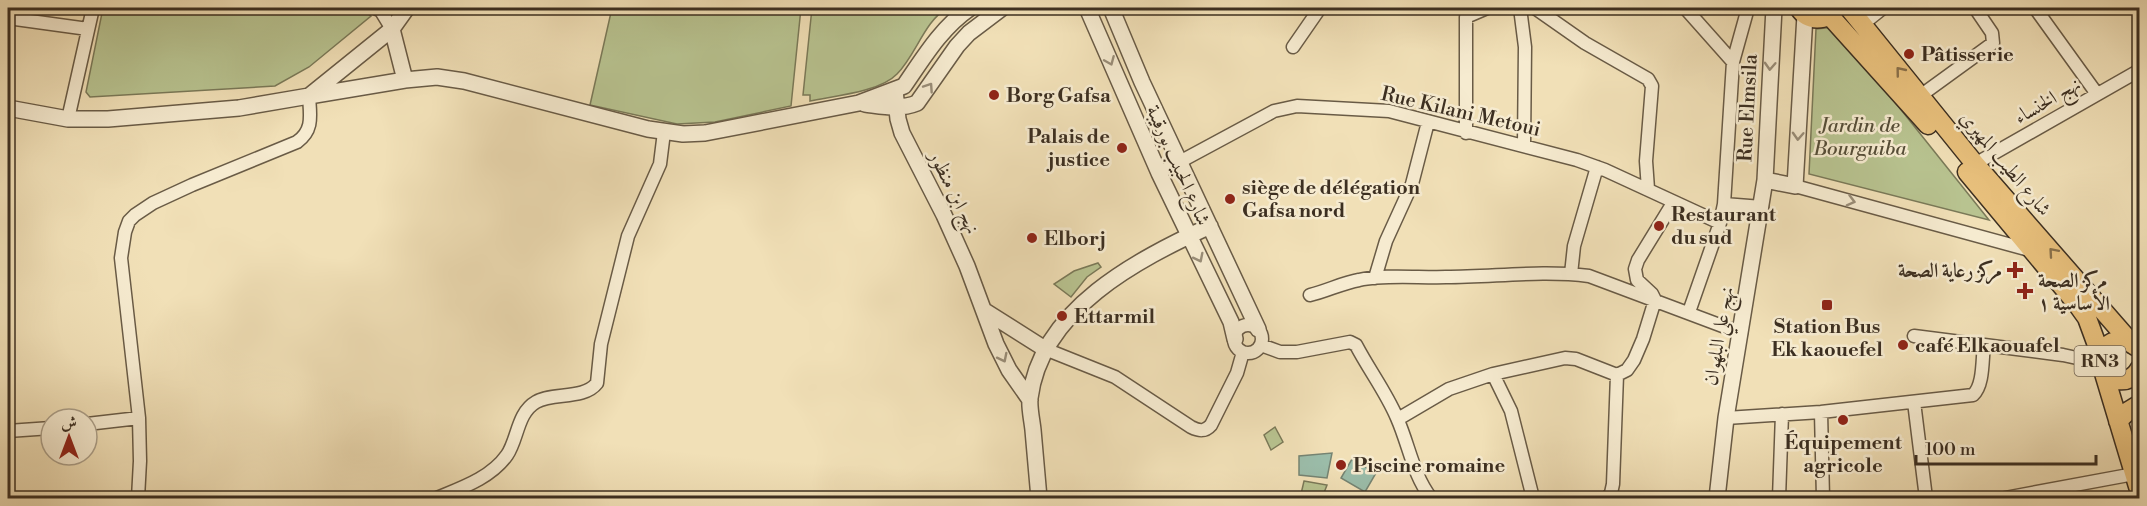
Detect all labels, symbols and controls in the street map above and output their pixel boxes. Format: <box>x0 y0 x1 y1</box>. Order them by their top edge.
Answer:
place label: Pâtisserie <box>1921 43 2014 68</box>
marker: Pâtisserie <box>1902 47 1916 61</box>
street label: Rue Elmsila <box>1733 53 1764 163</box>
one-way arrow <box>1103 55 1115 66</box>
one-way arrow <box>1764 61 1777 70</box>
one-way arrow <box>1897 67 1908 78</box>
street label: نهج الخنساء <box>2010 72 2088 134</box>
street label: Rue Kilani Metoui <box>1378 82 1543 143</box>
one-way arrow <box>922 83 933 94</box>
place label: Borg Gafsa <box>1006 84 1111 109</box>
marker: Borg Gafsa <box>987 88 1001 102</box>
street label: شارع الحبيب بورقيبة <box>1136 101 1215 231</box>
street label: شارع الطيب المهيري <box>1950 106 2056 224</box>
park label: Jardin de Bourguiba <box>1813 114 1907 162</box>
place label: Palais de justice <box>1027 125 1110 173</box>
one-way arrow <box>1792 132 1805 141</box>
marker: Palais de justice <box>1115 141 1129 155</box>
street label: نهج ابن منظور <box>918 145 985 240</box>
place label: siège de délégation Gafsa nord <box>1242 176 1421 224</box>
marker: siège de délégation Gafsa nord <box>1223 192 1237 206</box>
one-way arrow <box>1845 194 1856 206</box>
place label: Restaurant du sud <box>1671 203 1777 251</box>
marker: Restaurant du sud <box>1652 219 1666 233</box>
place label: Elborj <box>1044 227 1106 252</box>
marker: Elborj <box>1025 231 1039 245</box>
one-way arrow <box>2049 248 2060 259</box>
one-way arrow <box>1192 252 1203 263</box>
place label: مركز رعاية الصحة <box>1898 259 2002 285</box>
marker: مركز رعاية الصحة <box>2006 261 2024 279</box>
place label: مركز الصحة الأساسية ١ <box>2038 269 2110 317</box>
marker: مركز الصحة الأساسية ١ <box>2016 282 2034 300</box>
street label: نهج علي البلهوان <box>1698 285 1746 389</box>
marker: Station Bus Ek kaouefel <box>1820 298 1834 312</box>
place label: Ettarmil <box>1074 305 1155 330</box>
marker: Ettarmil <box>1055 309 1069 323</box>
place label: Station Bus Ek kaouefel <box>1771 315 1883 363</box>
place label: café Elkaouafel <box>1915 334 2060 359</box>
marker: café Elkaouafel <box>1896 338 1910 352</box>
road number: RN3 <box>2074 346 2126 376</box>
one-way arrow <box>996 351 1007 362</box>
north arrow <box>39 407 99 467</box>
text: ش <box>61 413 77 433</box>
marker: Équipement agricole <box>1836 413 1850 427</box>
scale bar <box>1916 428 2096 466</box>
place label: Équipement agricole <box>1784 430 1903 479</box>
text: 100 m <box>1925 438 1976 461</box>
place label: Piscine romaine <box>1353 454 1505 479</box>
marker: Piscine romaine <box>1334 458 1348 472</box>

